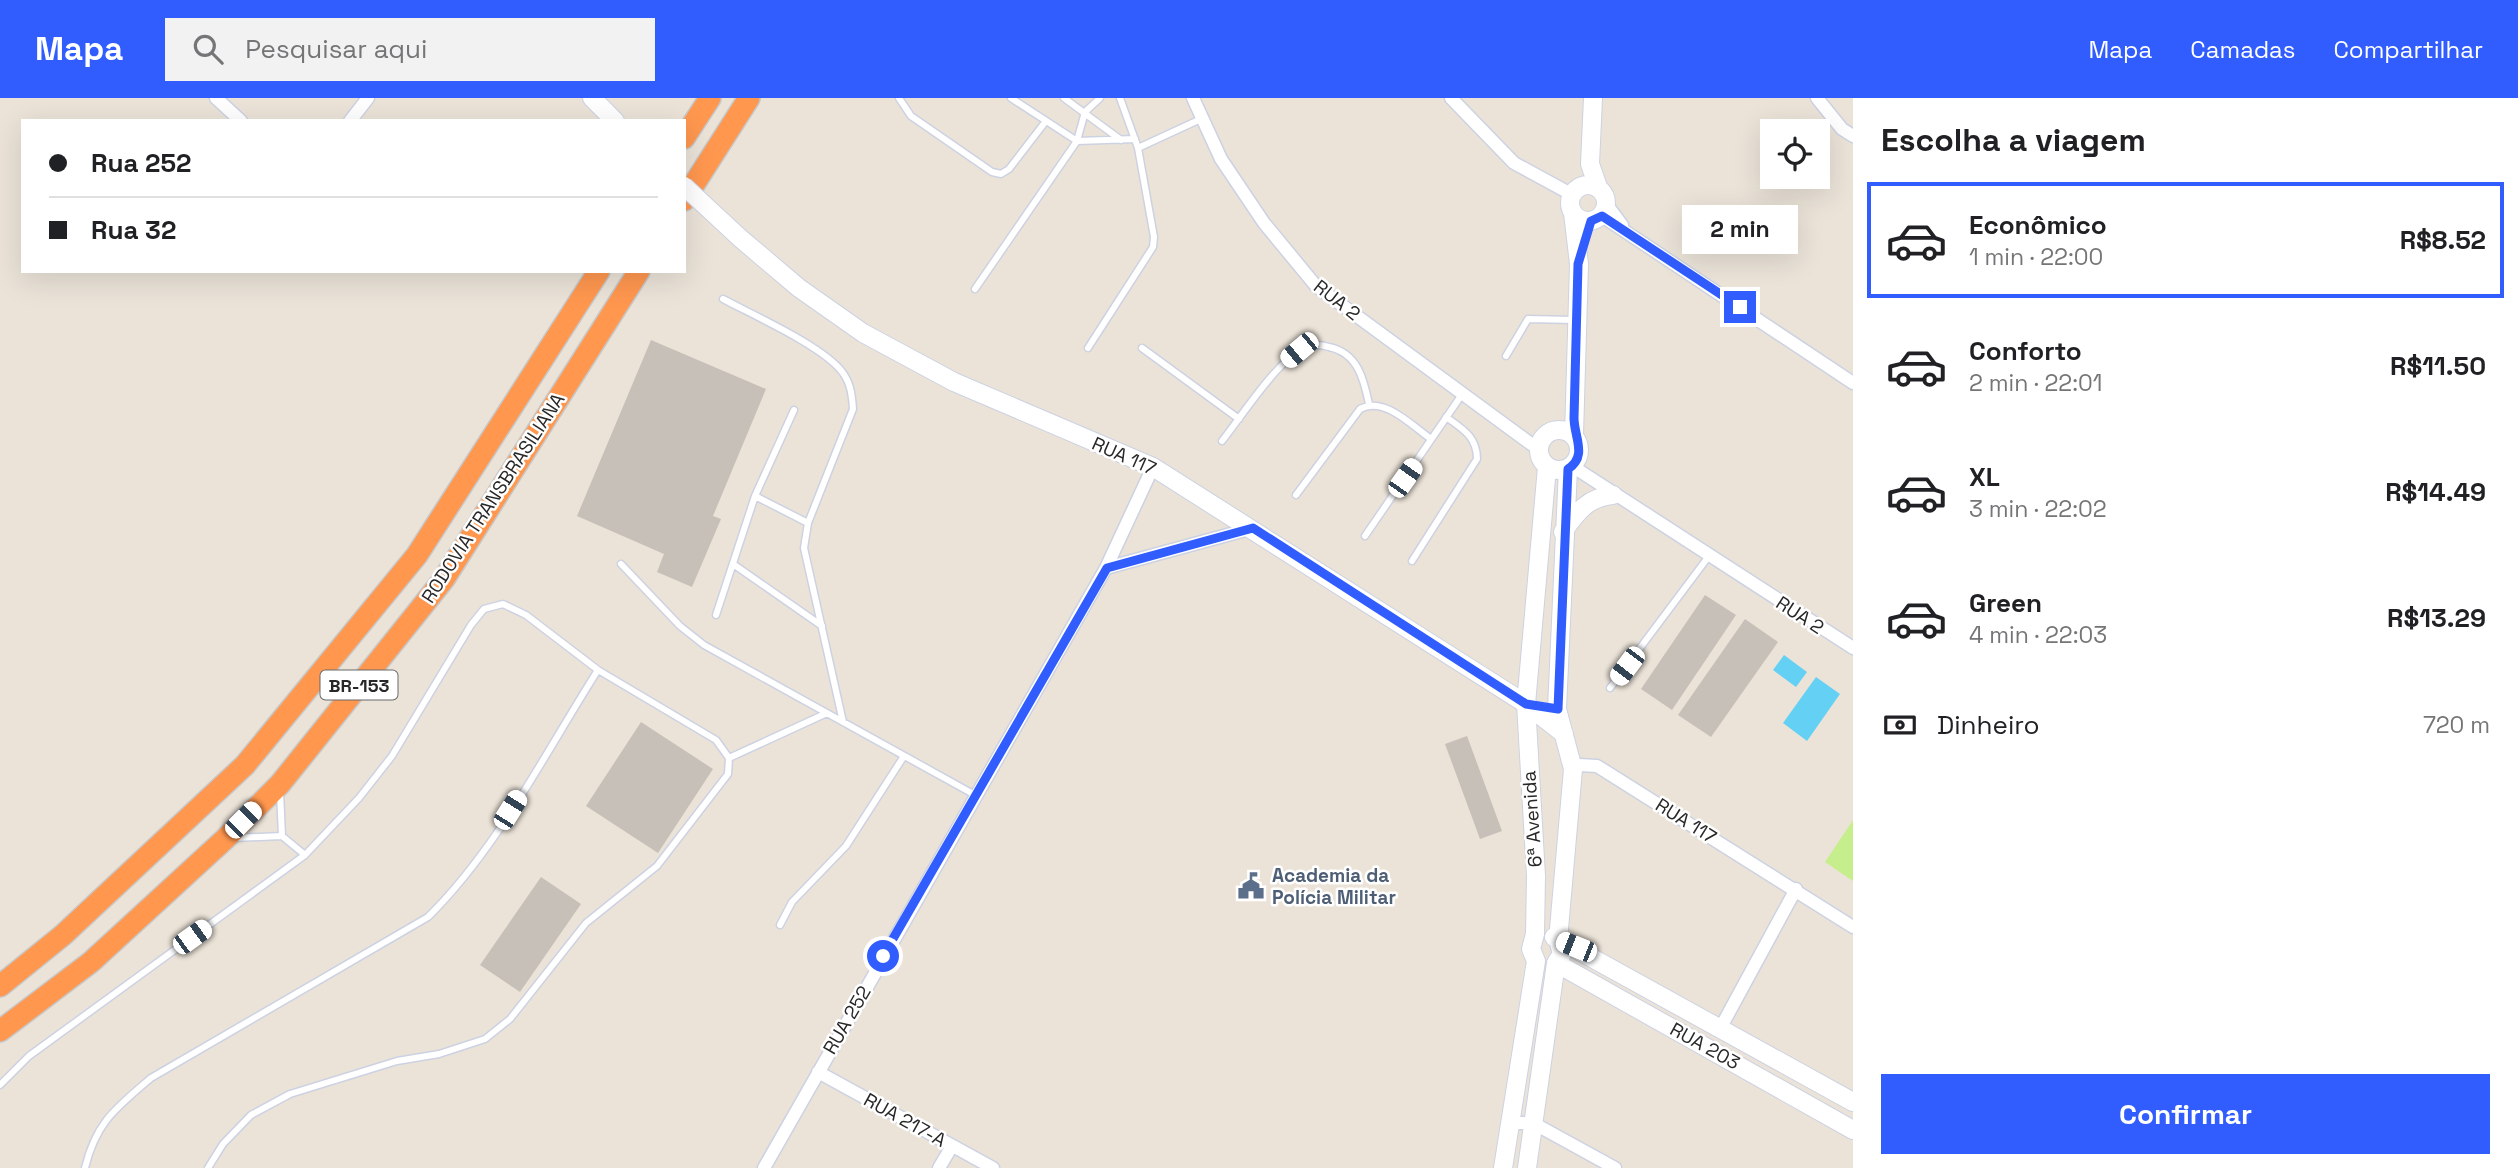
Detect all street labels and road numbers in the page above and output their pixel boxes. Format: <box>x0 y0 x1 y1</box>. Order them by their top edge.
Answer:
street label: RUA 2 <box>1309 274 1365 326</box>
street label: RODOVIA TRANSBRASILIANA <box>416 388 570 608</box>
street label: RUA 117 <box>1088 431 1160 481</box>
street label: RUA 2 <box>1771 590 1829 640</box>
road number: BR-153 <box>320 670 398 700</box>
street label: 6ª Avenida <box>1516 770 1548 868</box>
street label: RUA 117 <box>1651 792 1722 850</box>
street label: RUA 252 <box>817 981 877 1059</box>
street label: RUA 203 <box>1666 1017 1744 1075</box>
street label: RUA 217-A <box>859 1087 951 1153</box>

